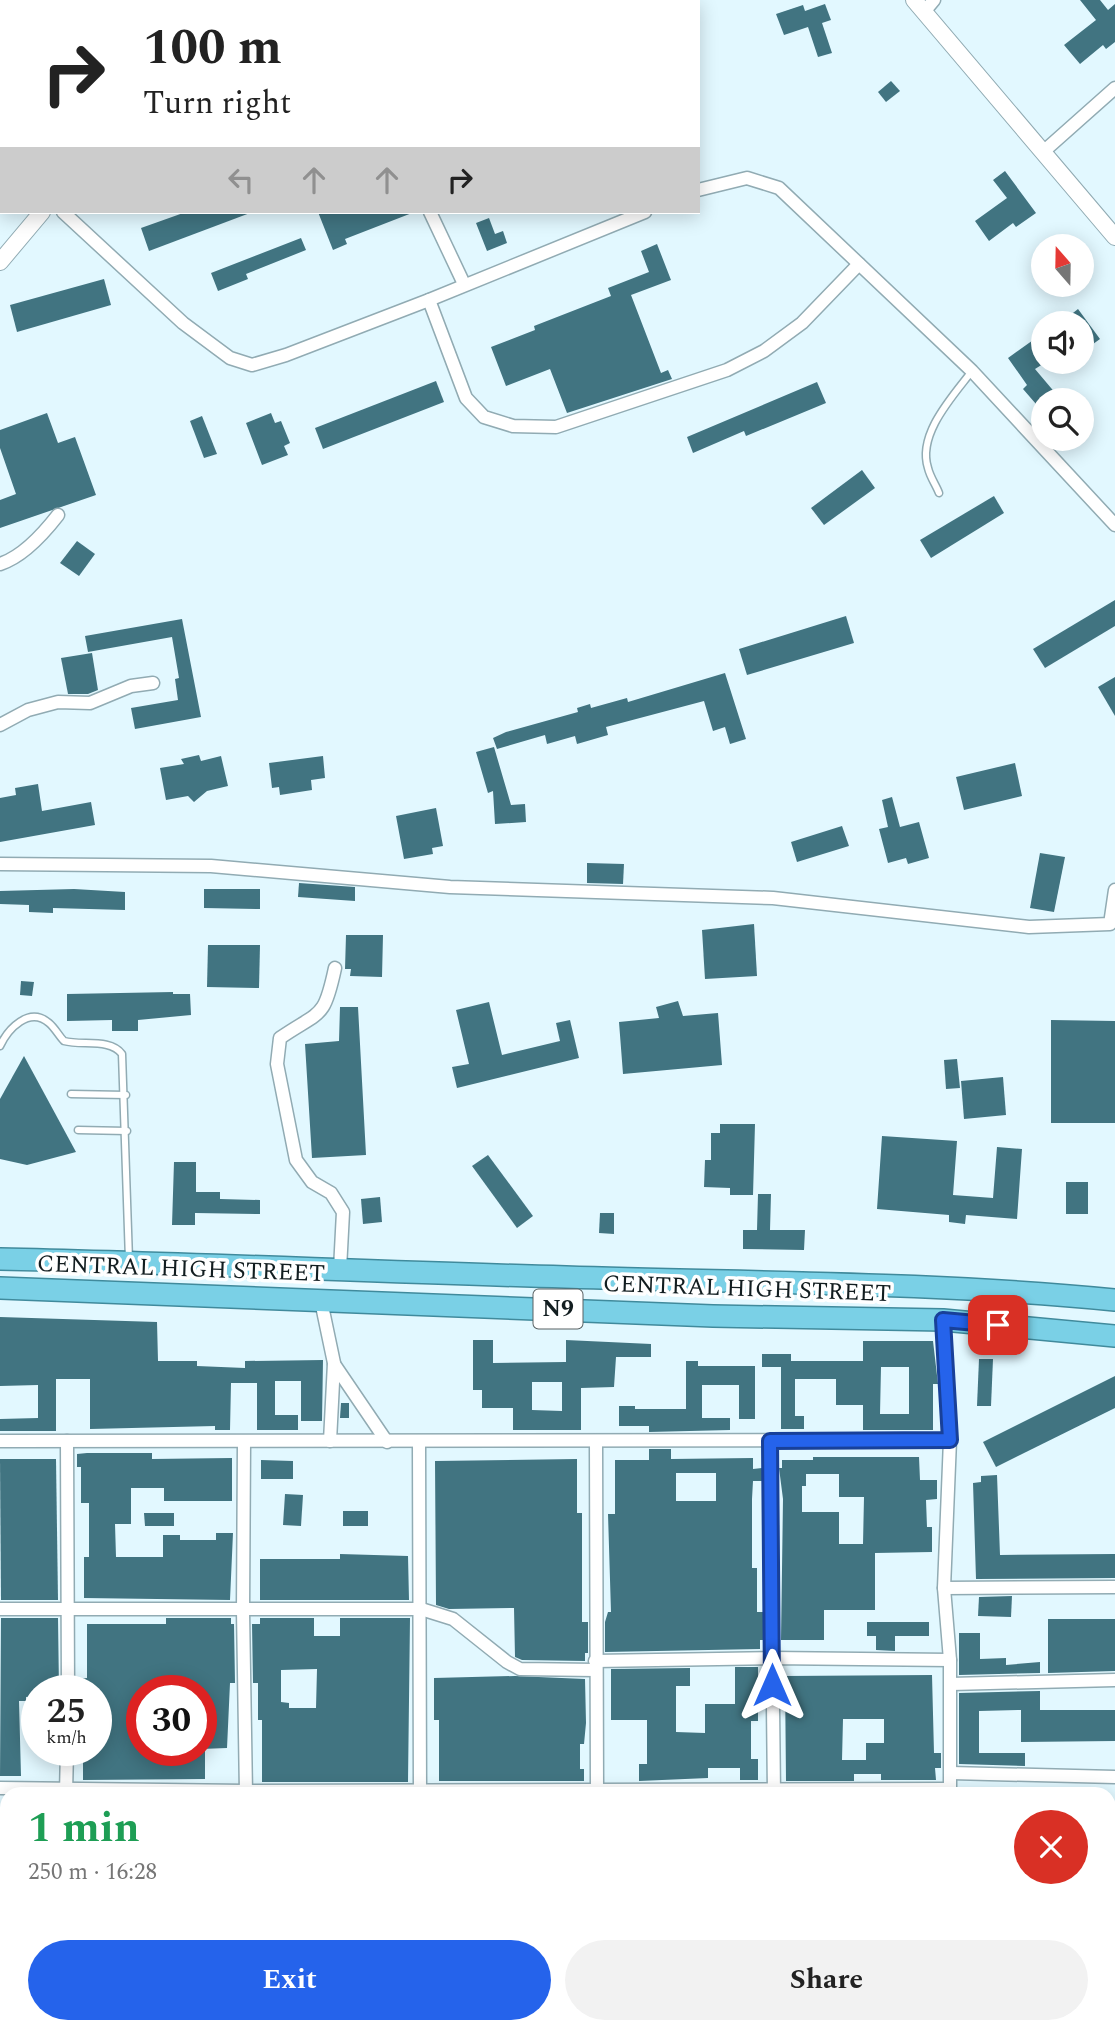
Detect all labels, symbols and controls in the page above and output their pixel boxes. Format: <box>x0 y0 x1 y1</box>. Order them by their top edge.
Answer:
text: 100 m <box>143 11 282 86</box>
icon: right <box>28 28 119 119</box>
text: Turn right <box>143 79 291 128</box>
icon: left <box>222 161 260 199</box>
icon: ahead <box>295 161 333 199</box>
icon: ahead <box>368 161 406 199</box>
icon: right <box>441 161 479 199</box>
north arrow <box>1031 234 1094 298</box>
map controls <box>1031 234 1094 451</box>
button: sound <box>1031 311 1094 374</box>
button: search <box>1031 388 1094 451</box>
street label: CENTRAL HIGH STREET <box>36 1246 326 1292</box>
street label: CENTRAL HIGH STREET <box>602 1266 892 1312</box>
road number: N9 <box>534 1290 582 1328</box>
pin <box>968 1295 1028 1355</box>
icon: arrive <box>979 1306 1017 1344</box>
position arrow <box>735 1648 809 1722</box>
speed limit sign: 30 <box>126 1675 217 1766</box>
text: 25 <box>47 1685 86 1738</box>
text: km/h <box>46 1724 87 1751</box>
text: 1 min <box>28 1797 140 1860</box>
button: close <box>1014 1810 1088 1884</box>
text: 250 m · 16:28 <box>28 1855 157 1890</box>
button: Exit <box>28 1940 551 2020</box>
button: Share <box>565 1940 1088 2020</box>

